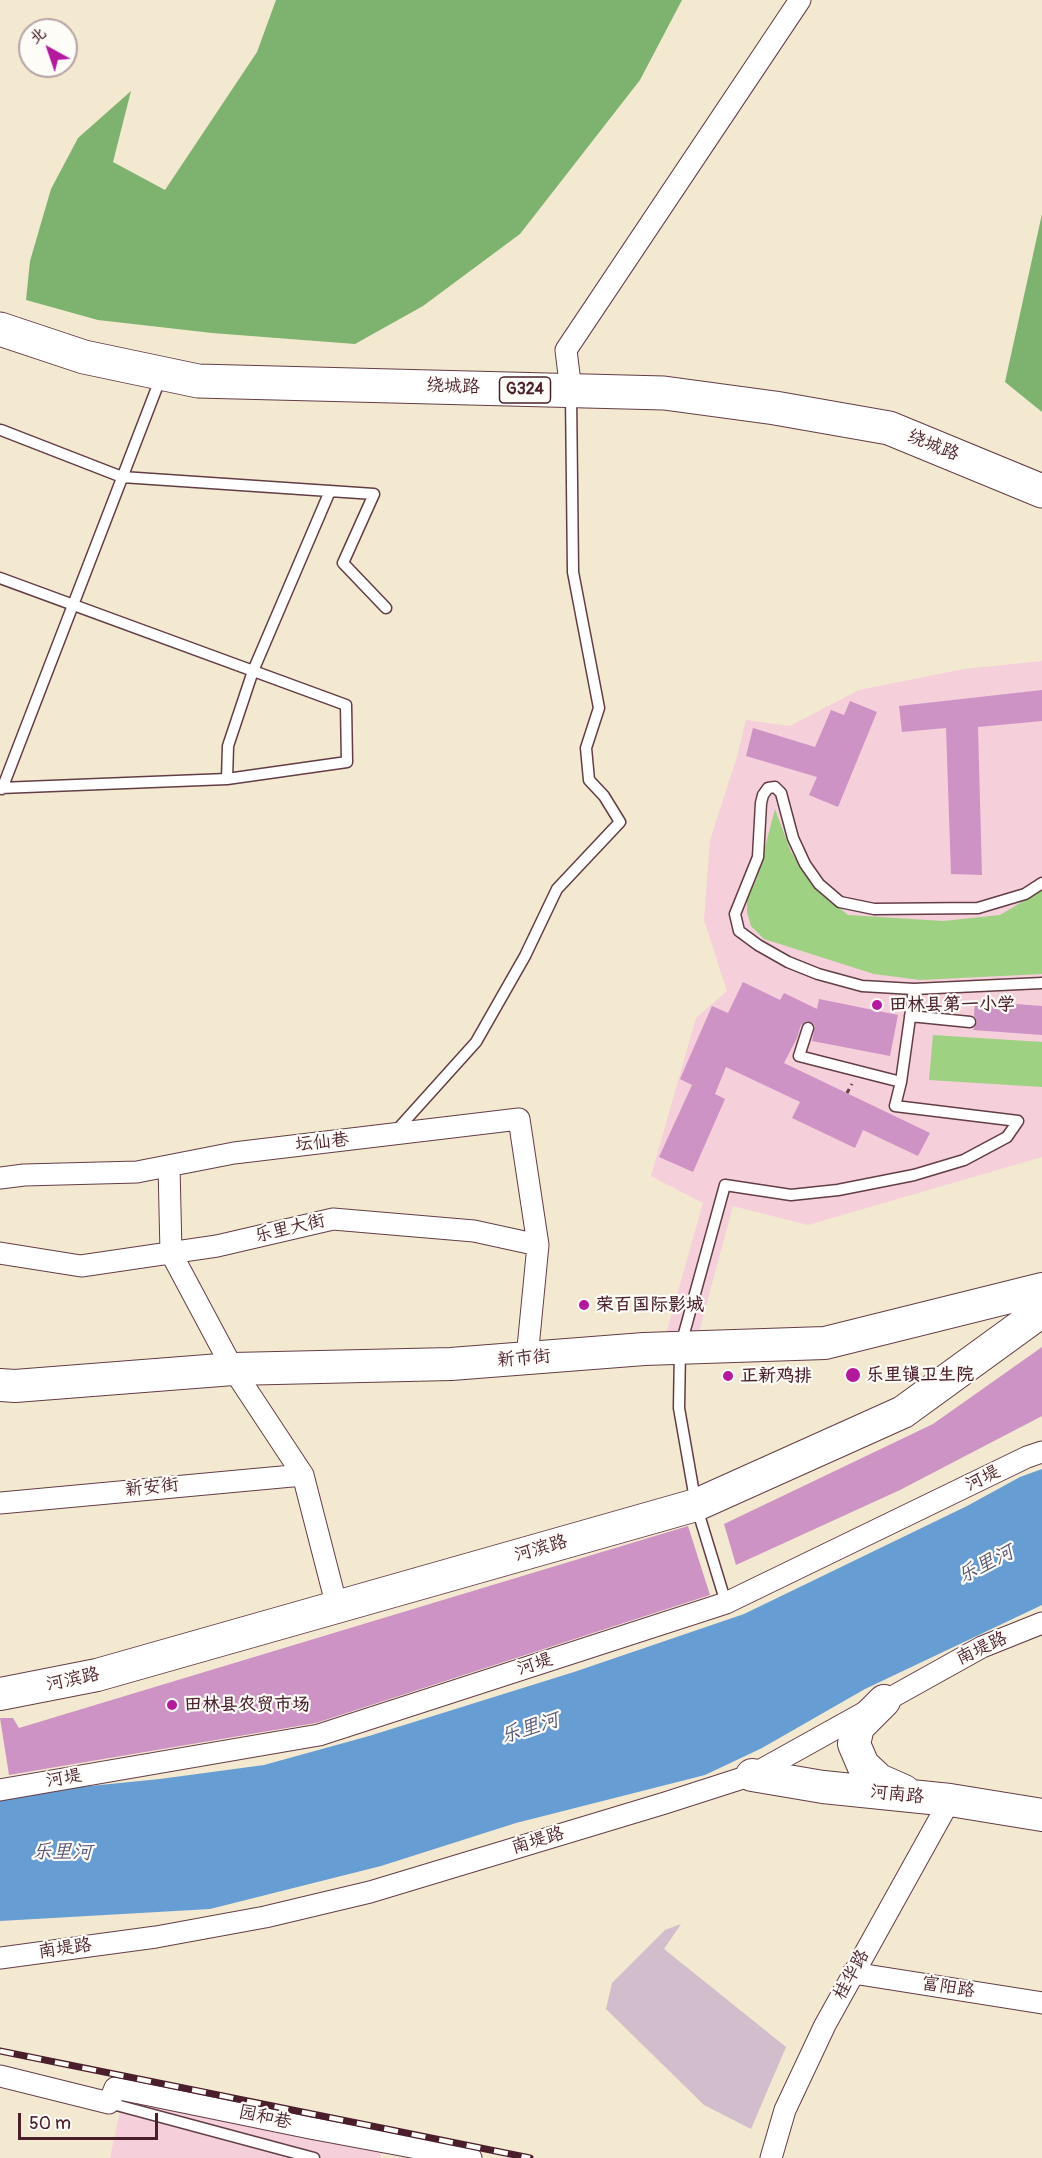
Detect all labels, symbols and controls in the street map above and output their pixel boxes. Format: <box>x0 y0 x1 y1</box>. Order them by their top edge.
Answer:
north arrow <box>18 18 78 78</box>
text: 北 <box>25 23 50 49</box>
street label: 绕城路 <box>426 375 480 399</box>
road number: G324 <box>500 377 550 403</box>
street label: 绕城路 <box>904 426 962 466</box>
place label: 田林县第一小学 <box>889 994 1015 1016</box>
marker: 田林县第一小学 <box>870 998 884 1012</box>
street label: 坛仙巷 <box>294 1129 350 1157</box>
street label: 乐里大街 <box>252 1210 328 1248</box>
place label: 荣百国际影城 <box>596 1294 704 1316</box>
marker: 荣百国际影城 <box>577 1298 591 1312</box>
street label: 新市街 <box>496 1346 552 1372</box>
place label: 乐里镇卫生院 <box>866 1364 974 1386</box>
place label: 正新鸡排 <box>740 1365 812 1387</box>
marker: 乐里镇卫生院 <box>844 1366 862 1384</box>
marker: 正新鸡排 <box>721 1369 735 1383</box>
street label: 河堤 <box>962 1461 1004 1497</box>
street label: 新安街 <box>124 1474 180 1502</box>
street label: 河滨路 <box>512 1531 570 1567</box>
water label: 乐里河 <box>954 1541 1018 1589</box>
street label: 南堤路 <box>953 1628 1011 1670</box>
street label: 河堤 <box>515 1649 555 1681</box>
street label: 河滨路 <box>44 1664 102 1696</box>
place label: 田林县农贸市场 <box>184 1694 310 1716</box>
marker: 田林县农贸市场 <box>165 1698 179 1712</box>
water label: 乐里河 <box>498 1709 562 1749</box>
street label: 河堤 <box>44 1765 84 1793</box>
street label: 河南路 <box>869 1781 925 1809</box>
street label: 南堤路 <box>509 1823 567 1859</box>
water label: 乐里河 <box>32 1840 92 1866</box>
street label: 南堤路 <box>37 1935 93 1963</box>
street label: 桂华路 <box>829 1946 875 2004</box>
street label: 富阳路 <box>920 1973 976 2003</box>
scale bar <box>21 2101 160 2139</box>
street label: 园和巷 <box>236 2102 294 2134</box>
text: 50 m <box>29 2112 71 2135</box>

